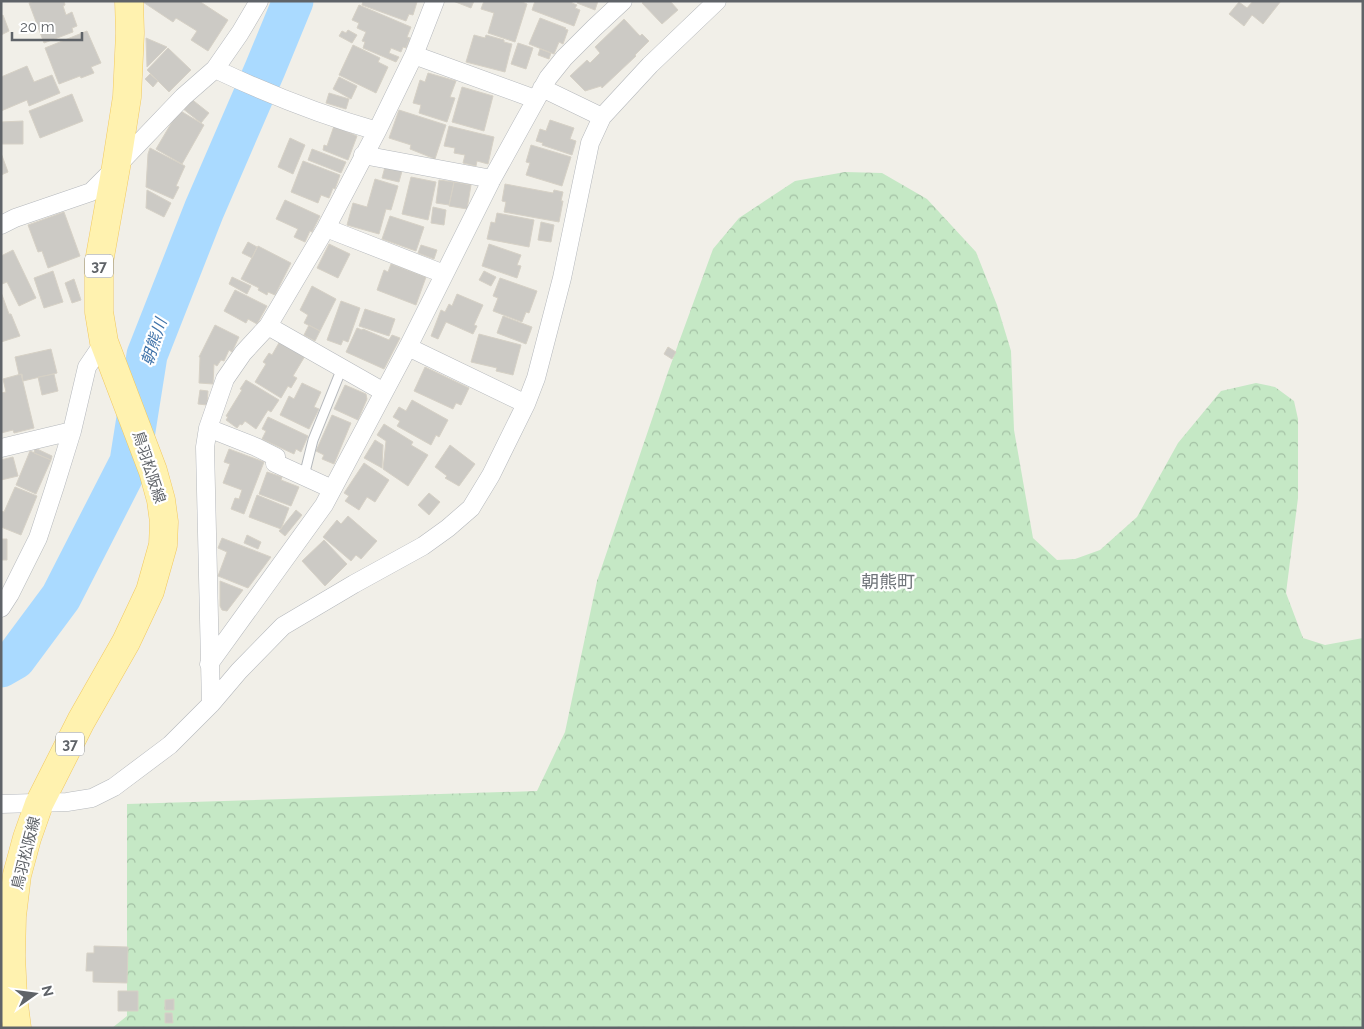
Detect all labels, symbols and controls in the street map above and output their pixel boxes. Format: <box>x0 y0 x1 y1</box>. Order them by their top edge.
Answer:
scale bar <box>12 10 82 42</box>
text: 20 m <box>20 18 55 36</box>
road number: 37 <box>85 255 113 278</box>
water label: 朝熊川 <box>138 314 171 368</box>
street label: 鳥羽松阪線 <box>129 429 169 505</box>
district label: 朝熊町 <box>861 571 915 592</box>
road number: 37 <box>56 732 84 756</box>
street label: 鳥羽松阪線 <box>8 814 44 892</box>
north arrow <box>10 969 60 1019</box>
text: N <box>39 984 57 998</box>

